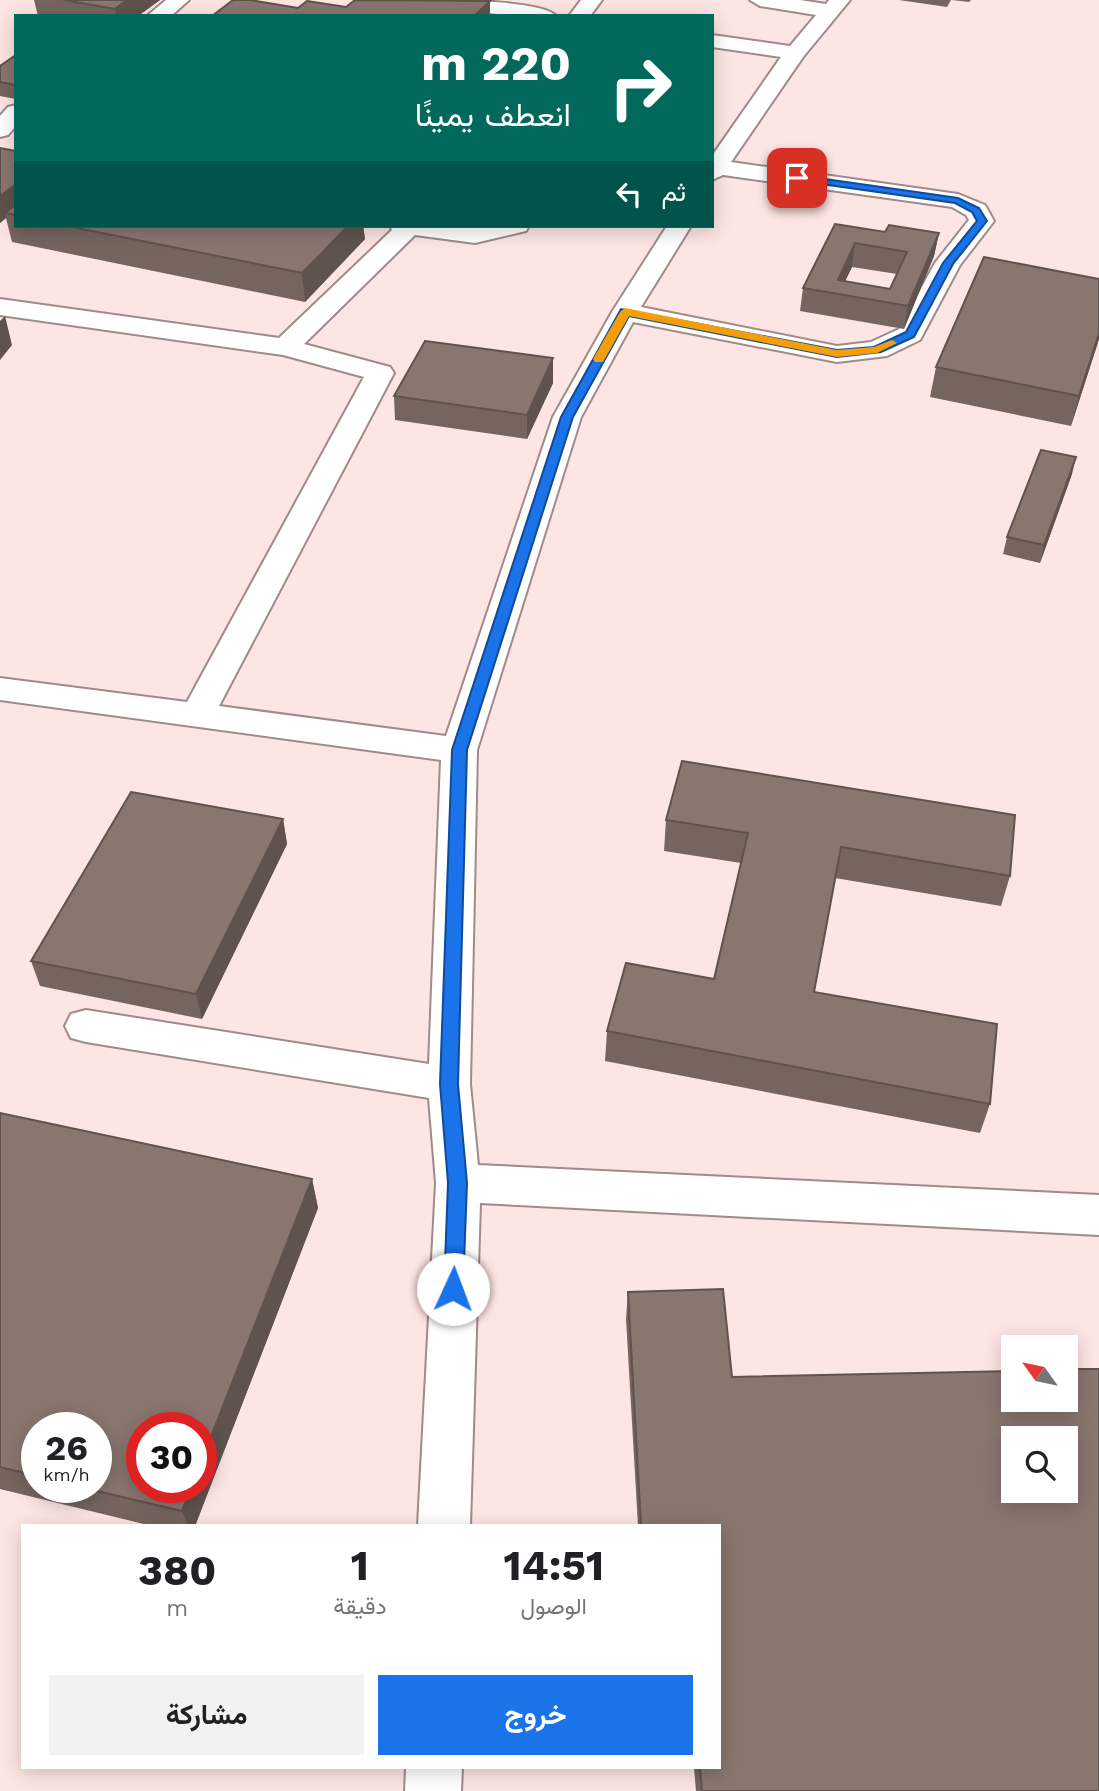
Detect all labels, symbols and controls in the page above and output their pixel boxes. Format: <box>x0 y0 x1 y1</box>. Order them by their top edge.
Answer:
text: 220 m <box>421 34 571 92</box>
icon: right <box>595 42 686 133</box>
text: انعطف يمينًا <box>415 96 571 134</box>
pin <box>767 148 827 208</box>
icon: arrive <box>778 159 816 197</box>
icon: left <box>610 175 648 213</box>
text: ثم <box>662 177 686 207</box>
position arrow <box>416 1252 490 1326</box>
north arrow <box>1001 1335 1078 1412</box>
map controls <box>1001 1335 1078 1503</box>
speed limit sign: 30 <box>126 1412 217 1503</box>
button: search <box>1001 1426 1078 1503</box>
text: 26 <box>45 1427 88 1469</box>
text: km/h <box>43 1464 90 1485</box>
text: 1 <box>351 1541 369 1590</box>
text: 14:51 <box>504 1541 604 1590</box>
text: 380 <box>138 1546 216 1595</box>
text: دقيقة <box>333 1593 387 1620</box>
text: الوصول <box>521 1593 587 1620</box>
text: m <box>166 1595 188 1622</box>
button: مشاركة <box>49 1675 364 1755</box>
button: خروج <box>378 1675 693 1755</box>

